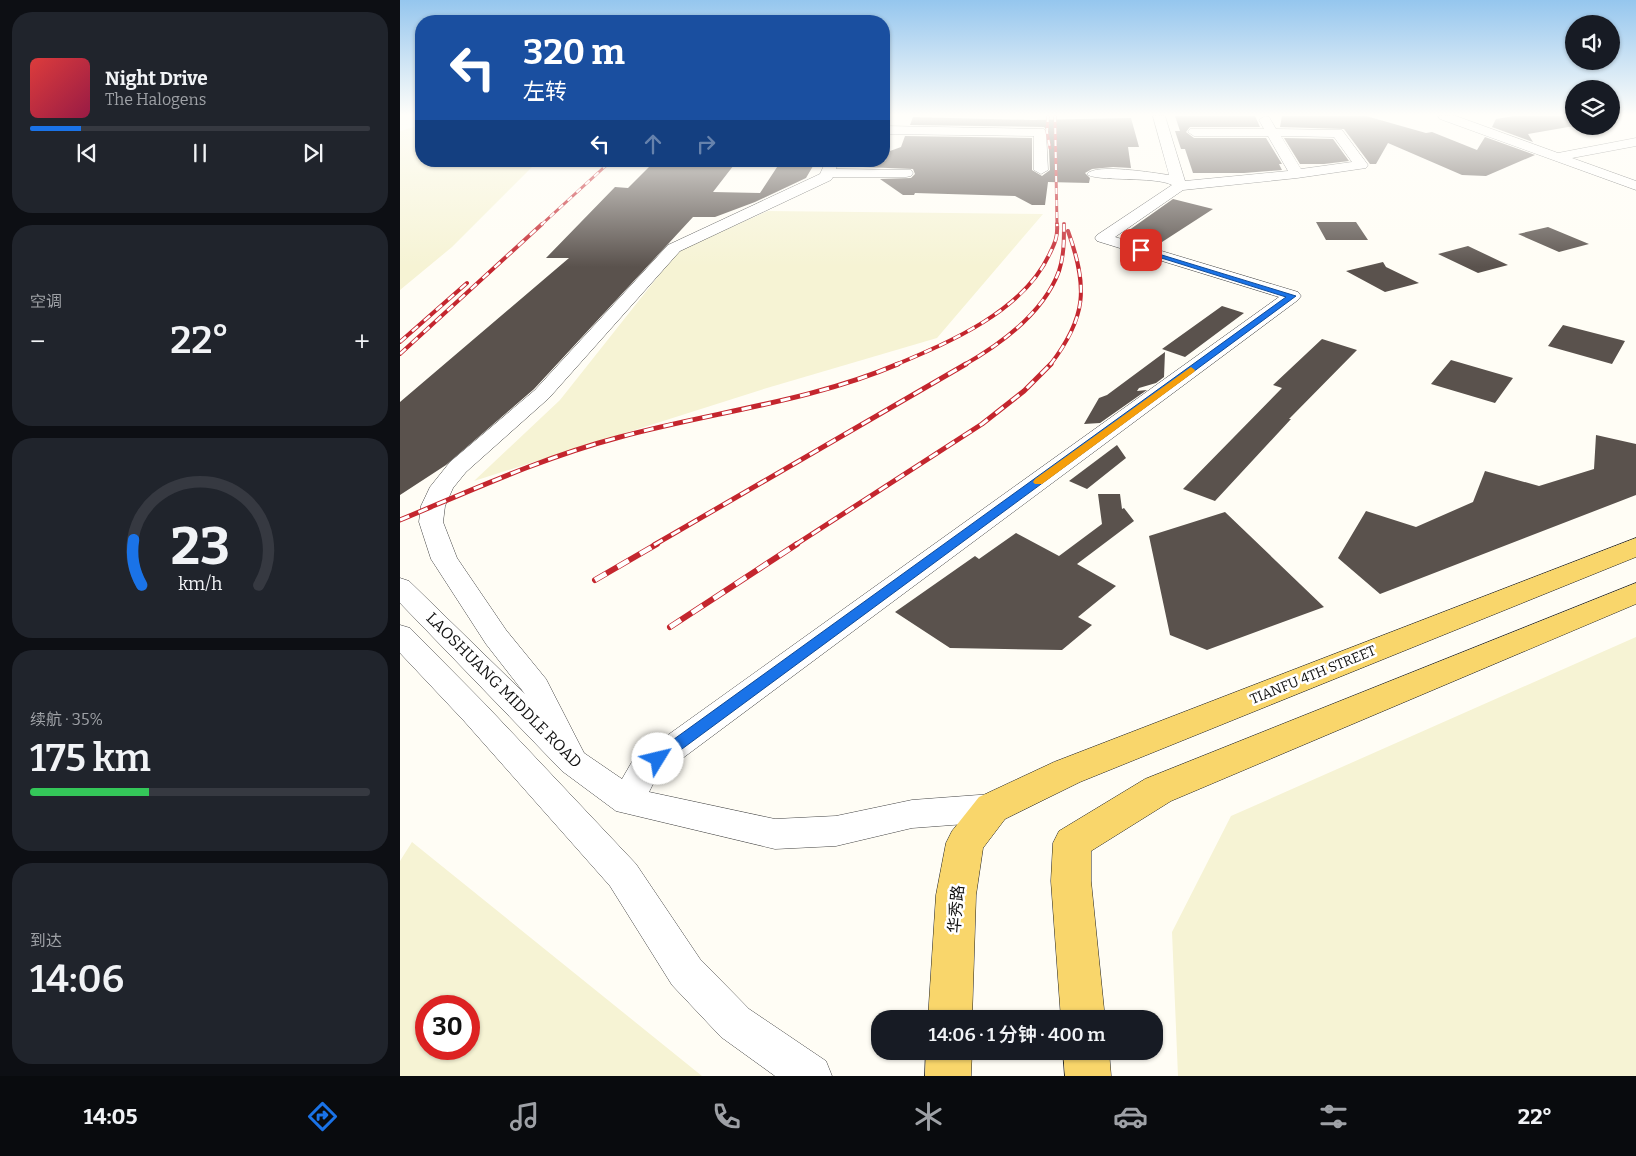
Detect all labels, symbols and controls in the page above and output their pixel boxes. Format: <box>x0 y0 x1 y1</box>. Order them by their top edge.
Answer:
map controls <box>1565 15 1620 135</box>
button: sound <box>1565 15 1620 70</box>
text: 320 m <box>523 31 625 73</box>
icon: left <box>440 35 505 100</box>
text: Night Drive <box>105 67 208 90</box>
text: 左转 <box>523 78 567 105</box>
button: layers <box>1565 80 1620 135</box>
text: The Halogens <box>105 90 206 109</box>
icon: left <box>586 130 614 158</box>
icon: ahead <box>639 130 667 158</box>
icon: right <box>692 130 720 158</box>
icon: previous <box>73 139 101 167</box>
icon: pause <box>186 139 214 167</box>
icon: next <box>299 139 327 167</box>
pin <box>1120 229 1162 271</box>
icon: arrive <box>1127 236 1155 264</box>
text: 空调 <box>30 292 62 311</box>
text: 22° <box>170 317 229 363</box>
text: − <box>30 325 45 358</box>
text: + <box>354 325 370 358</box>
text: 23 <box>170 515 230 578</box>
text: km/h <box>178 573 222 595</box>
street label: LAOSHUANG MIDDLE ROAD <box>422 608 586 772</box>
street label: TIANFU 4TH STREET <box>1248 642 1378 708</box>
text: 续航 · 35% <box>30 710 103 729</box>
position arrow <box>631 732 683 784</box>
text: 175 km <box>30 735 151 781</box>
street label: 华秀路 <box>944 884 968 934</box>
text: 到达 <box>30 931 62 950</box>
text: 14:06 <box>30 956 124 1002</box>
speed limit sign: 30 <box>415 995 480 1060</box>
text: 14:06 · 1 分钟 · 400 m <box>929 1023 1105 1046</box>
icon: directions <box>305 1099 340 1134</box>
icon: music <box>507 1099 542 1134</box>
icon: phone <box>709 1099 744 1134</box>
icon: climate <box>911 1099 946 1134</box>
icon: car <box>1113 1099 1148 1134</box>
icon: filters <box>1316 1099 1351 1134</box>
text: 14:05 <box>84 1103 138 1130</box>
text: 22° <box>1518 1103 1552 1130</box>

